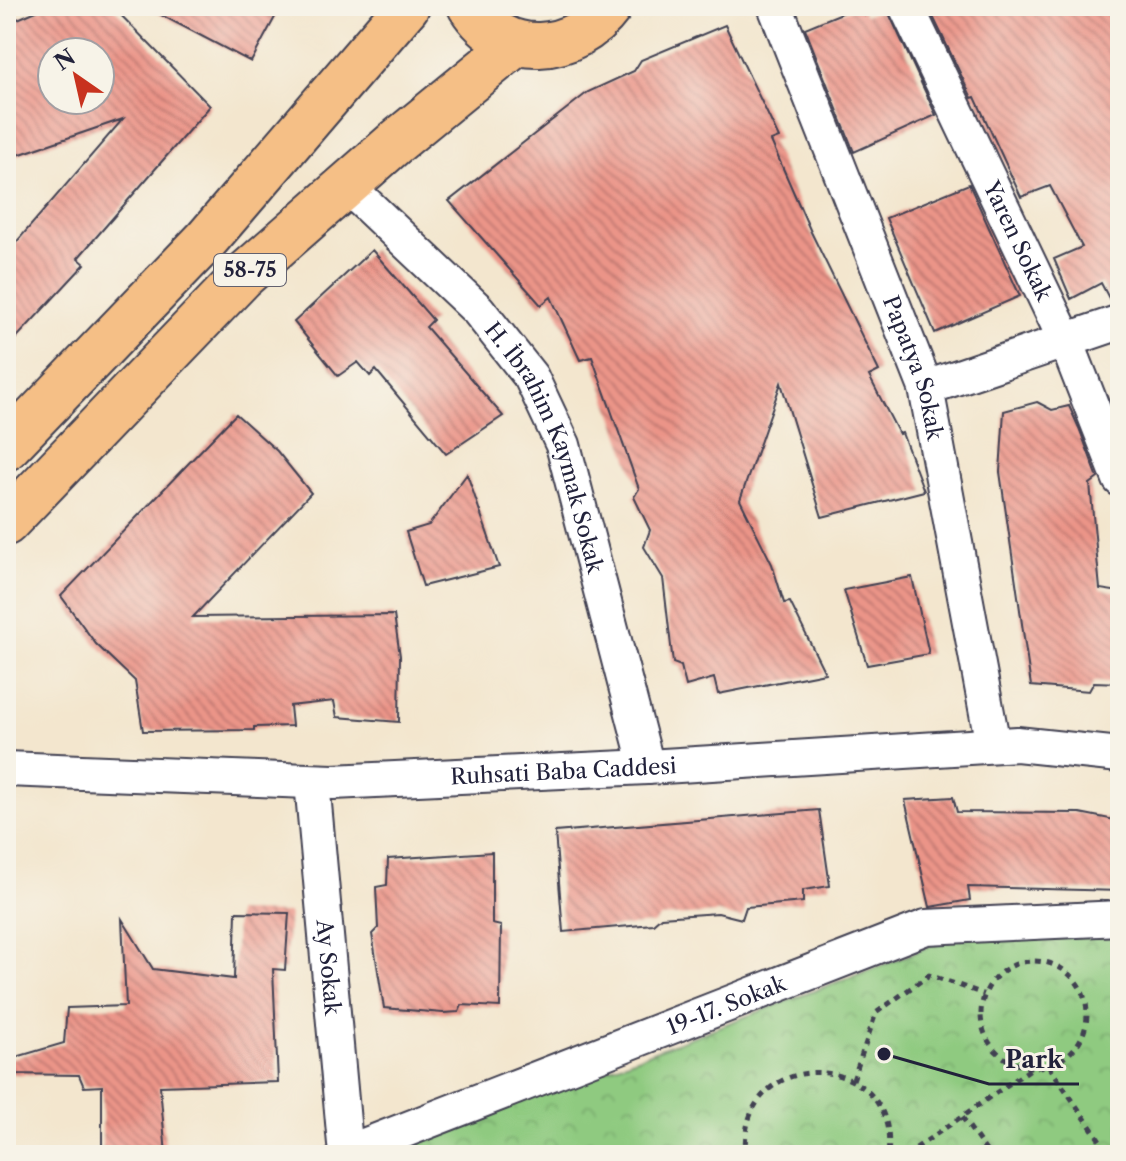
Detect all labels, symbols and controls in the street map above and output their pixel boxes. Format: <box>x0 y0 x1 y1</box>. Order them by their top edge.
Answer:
north arrow <box>36 36 116 116</box>
text: N <box>50 43 81 76</box>
street label: Yaren Sokak <box>978 176 1059 306</box>
road number: 58-75 <box>214 254 286 286</box>
street label: Papatya Sokak <box>877 292 949 444</box>
street label: H. İbrahim Kaymak Sokak <box>479 316 610 577</box>
street label: Ruhsati Baba Caddesi <box>450 752 678 790</box>
street label: Ay Sokak <box>311 917 347 1017</box>
street label: 19-17. Sokak <box>663 969 791 1040</box>
callout: Park <box>989 1036 1079 1084</box>
text: Park <box>1005 1045 1064 1074</box>

